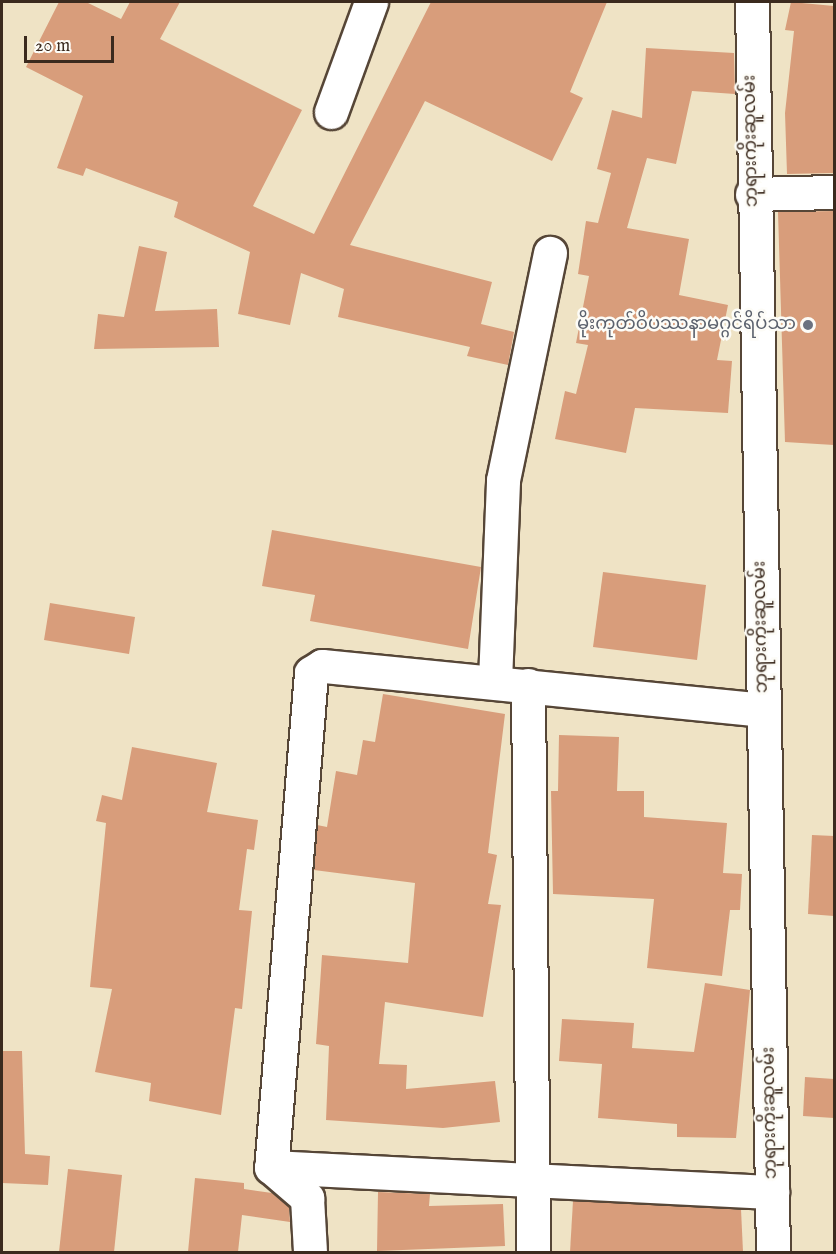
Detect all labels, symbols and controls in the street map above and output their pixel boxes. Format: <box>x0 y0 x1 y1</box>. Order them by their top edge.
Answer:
scale bar <box>27 24 117 62</box>
text: 20 m <box>35 35 70 58</box>
street label: ဘုရားကိုးဆူလမ်း <box>740 75 764 207</box>
place label: မိုးကုတ်ဝိပဿနာမဂ္ဂင်ရိပ်သာ <box>577 314 796 336</box>
marker: မိုးကုတ်ဝိပဿနာမဂ္ဂင်ရိပ်သာ <box>801 318 815 332</box>
street label: ဘုရားကိုးဆူလမ်း <box>750 561 774 693</box>
street label: ဘုရားကိုးဆူလမ်း <box>759 1047 783 1179</box>

